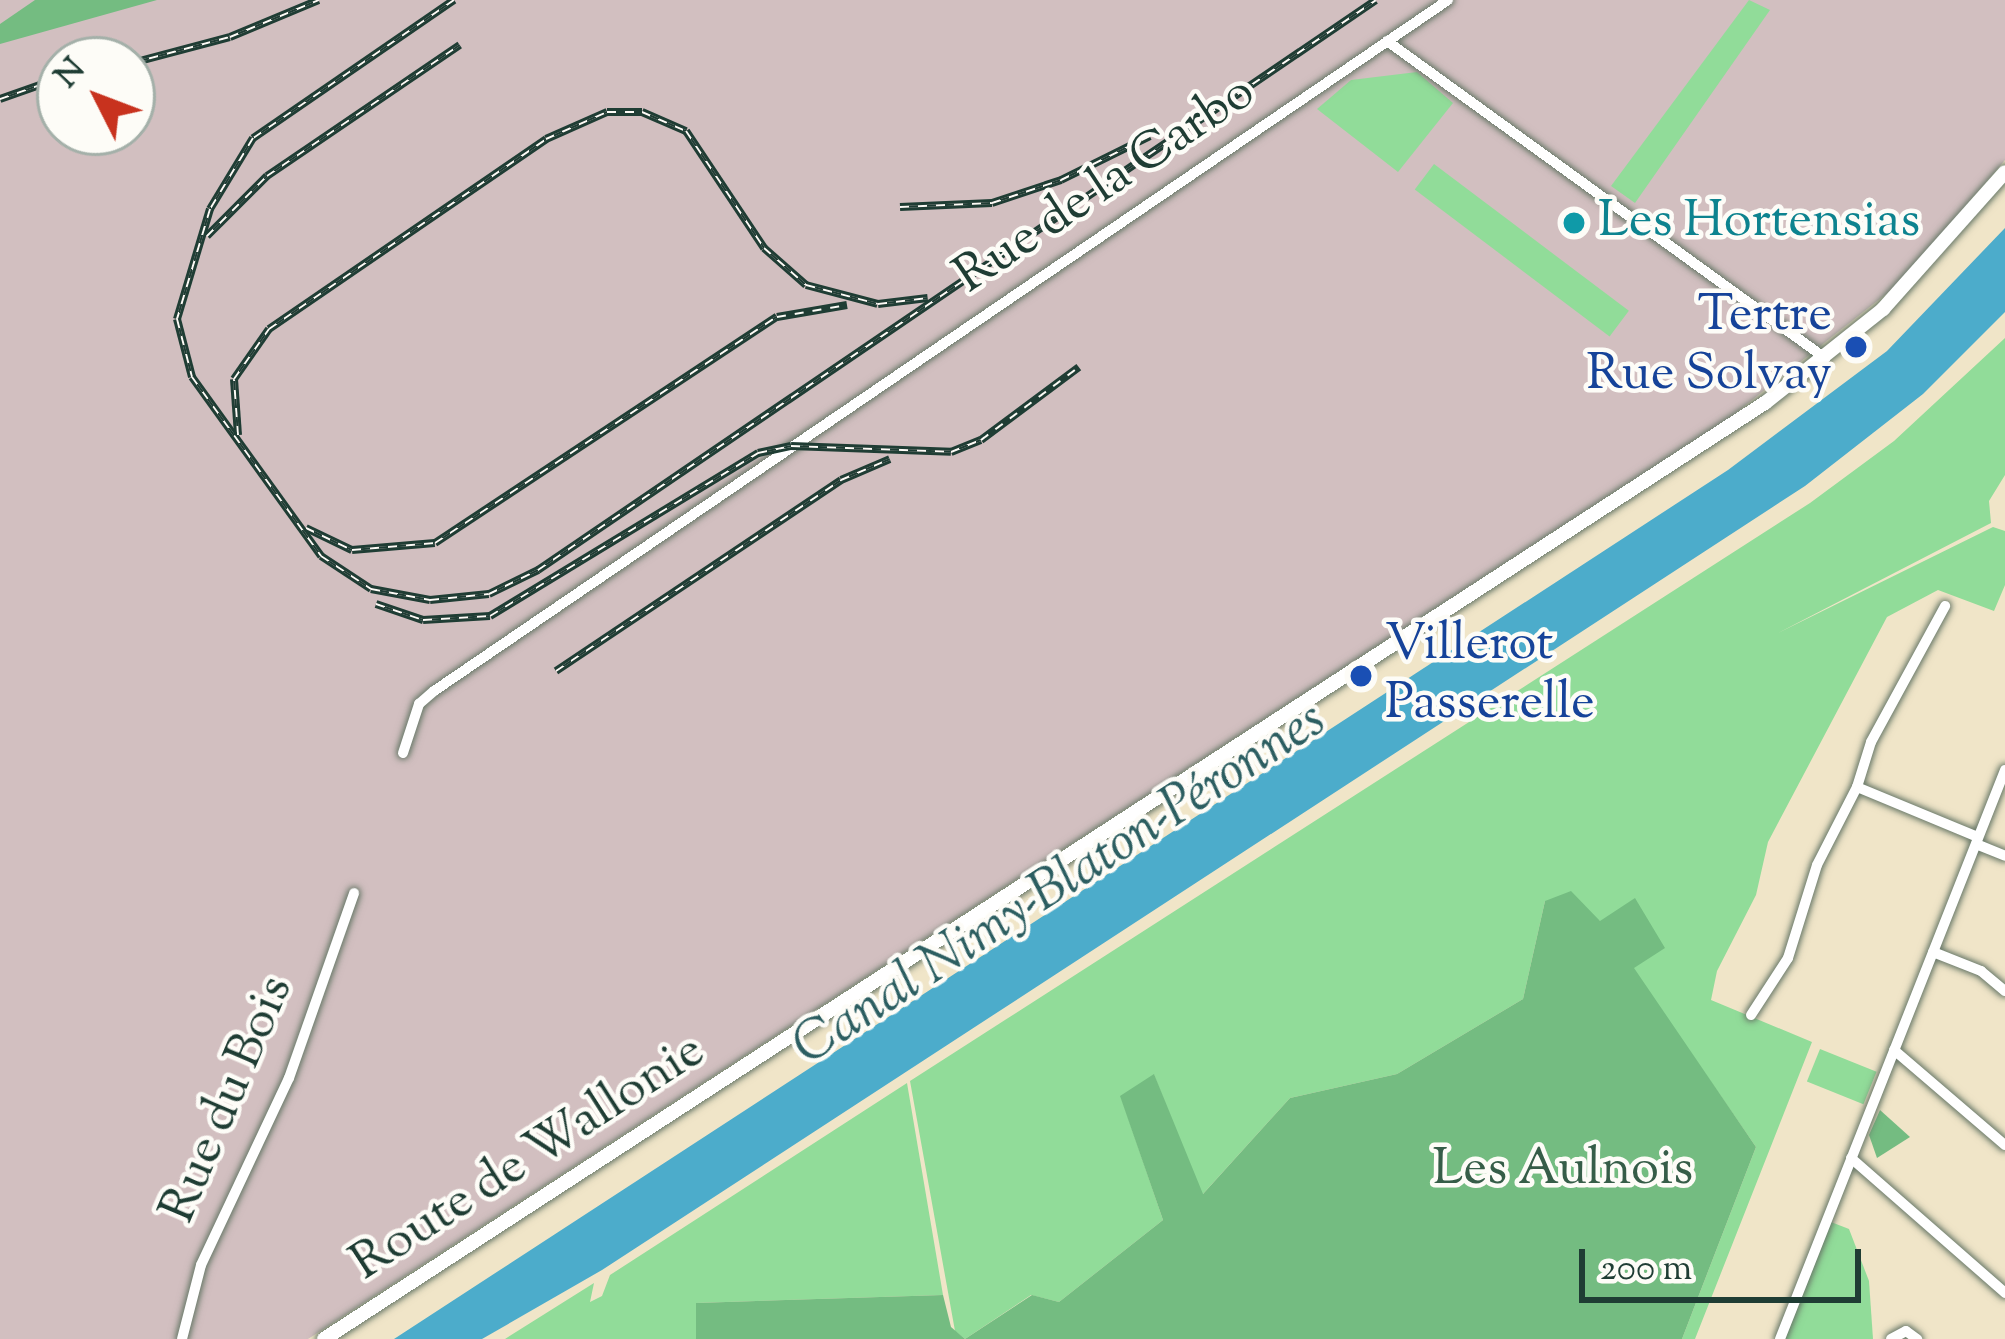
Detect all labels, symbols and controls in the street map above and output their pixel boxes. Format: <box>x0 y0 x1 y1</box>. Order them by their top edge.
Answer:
north arrow <box>36 36 156 156</box>
text: N <box>45 48 98 100</box>
street label: Rue de la Carbo <box>945 63 1267 309</box>
place label: Les Hortensias <box>1598 192 1920 254</box>
marker: Les Hortensias <box>1561 210 1587 236</box>
place label: Tertre Rue Solvay <box>1586 287 1832 407</box>
marker: Tertre Rue Solvay <box>1843 334 1869 360</box>
place label: Villerot Passerelle <box>1385 616 1595 736</box>
marker: Villerot Passerelle <box>1348 663 1374 689</box>
water label: Canal Nimy-Blaton-Péronnes <box>782 689 1338 1081</box>
street label: Rue du Bois <box>150 967 308 1233</box>
street label: Route de Wallonie <box>341 1022 717 1296</box>
park label: Les Aulnois <box>1433 1140 1693 1202</box>
scale bar <box>1585 1225 1867 1299</box>
text: 200 m <box>1600 1244 1692 1296</box>

